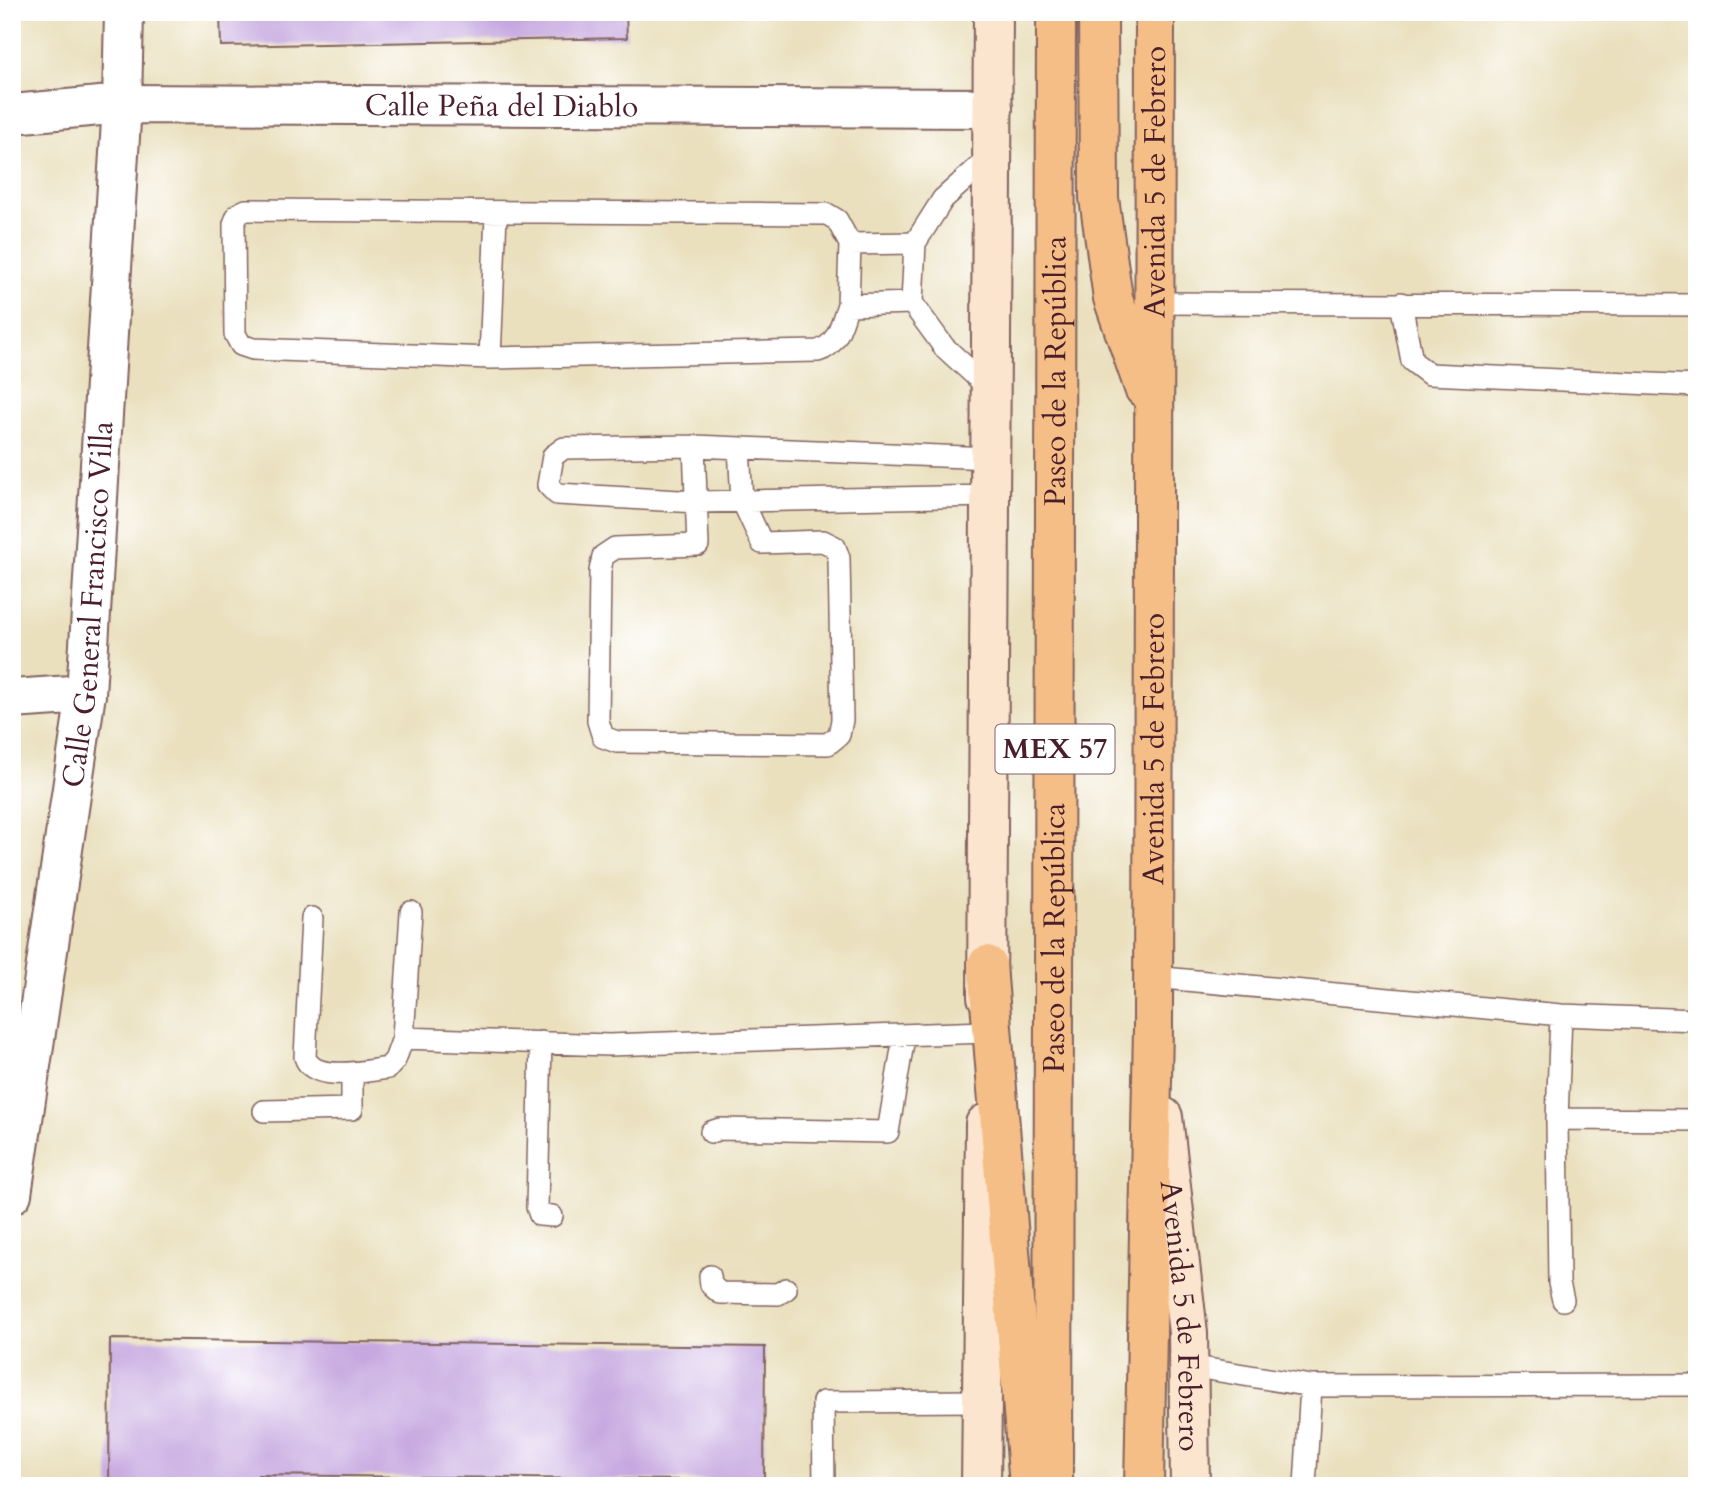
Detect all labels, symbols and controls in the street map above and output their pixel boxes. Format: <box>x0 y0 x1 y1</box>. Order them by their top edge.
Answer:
street label: Avenida 5 de Febrero <box>1134 46 1175 318</box>
street label: Calle Peña del Diablo <box>365 85 638 127</box>
street label: Paseo de la República <box>1034 236 1076 506</box>
street label: Calle General Francisco Villa <box>52 420 123 790</box>
street label: Avenida 5 de Febrero <box>1133 613 1174 885</box>
road number: MEX 57 <box>996 724 1114 774</box>
street label: Paseo de la República <box>1033 803 1075 1073</box>
street label: Avenida 5 de Febrero <box>1150 1178 1210 1452</box>

